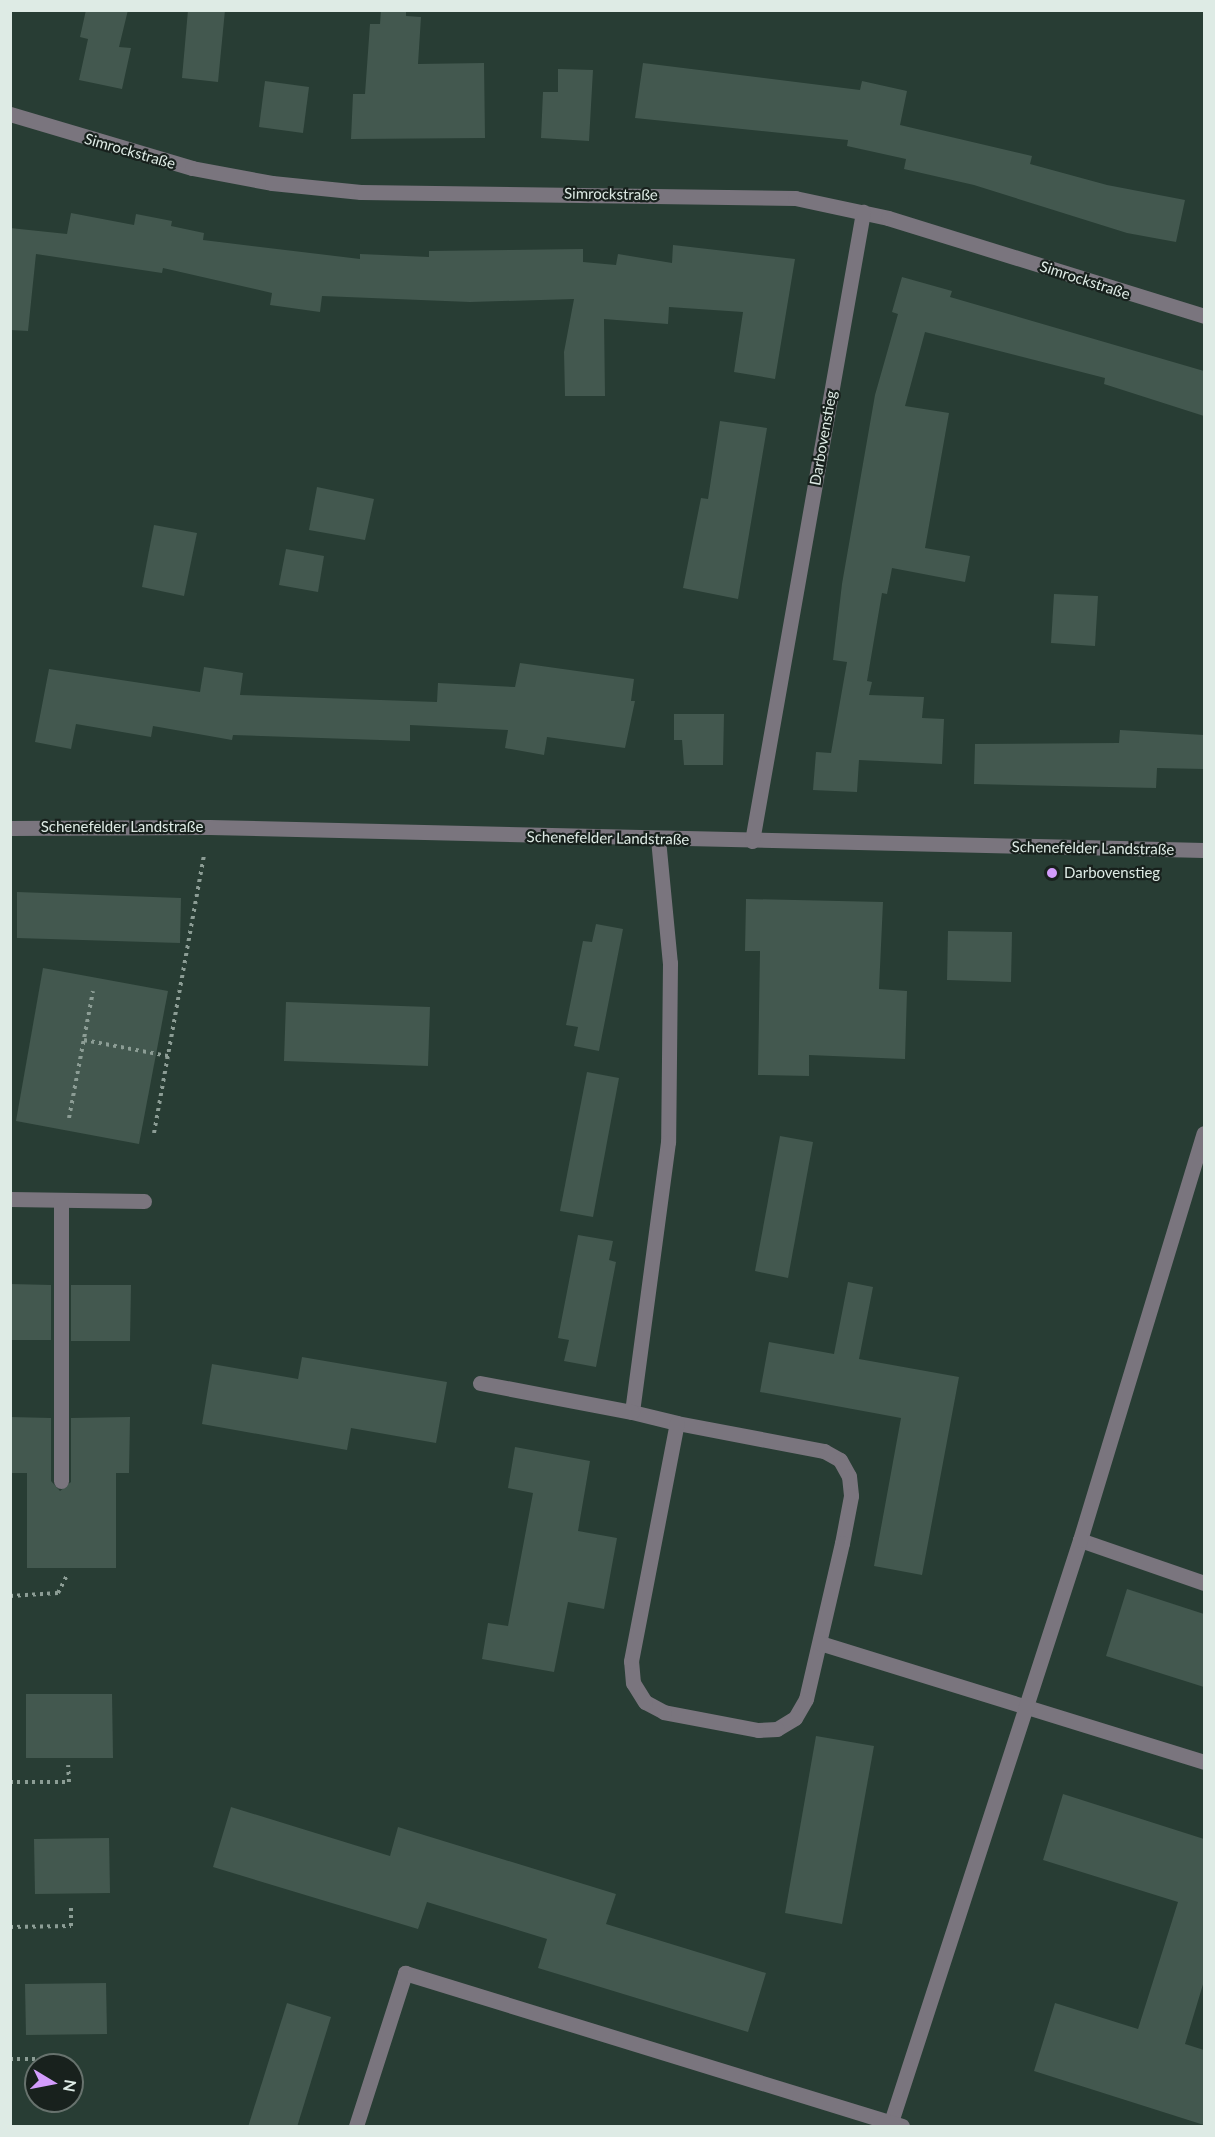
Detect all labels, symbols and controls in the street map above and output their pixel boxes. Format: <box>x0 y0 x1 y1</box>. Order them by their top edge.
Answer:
street label: Simrockstraße <box>82 129 178 173</box>
street label: Simrockstraße <box>564 184 658 204</box>
street label: Simrockstraße <box>1038 257 1132 303</box>
street label: Darbovenstieg <box>806 389 840 487</box>
street label: Schenefelder Landstraße <box>40 818 204 836</box>
street label: Schenefelder Landstraße <box>526 828 690 848</box>
street label: Schenefelder Landstraße <box>1011 838 1175 858</box>
place label: Darbovenstieg <box>1064 864 1160 882</box>
marker: Darbovenstieg <box>1045 866 1059 880</box>
north arrow <box>24 2053 84 2113</box>
text: N <box>60 2078 81 2094</box>

